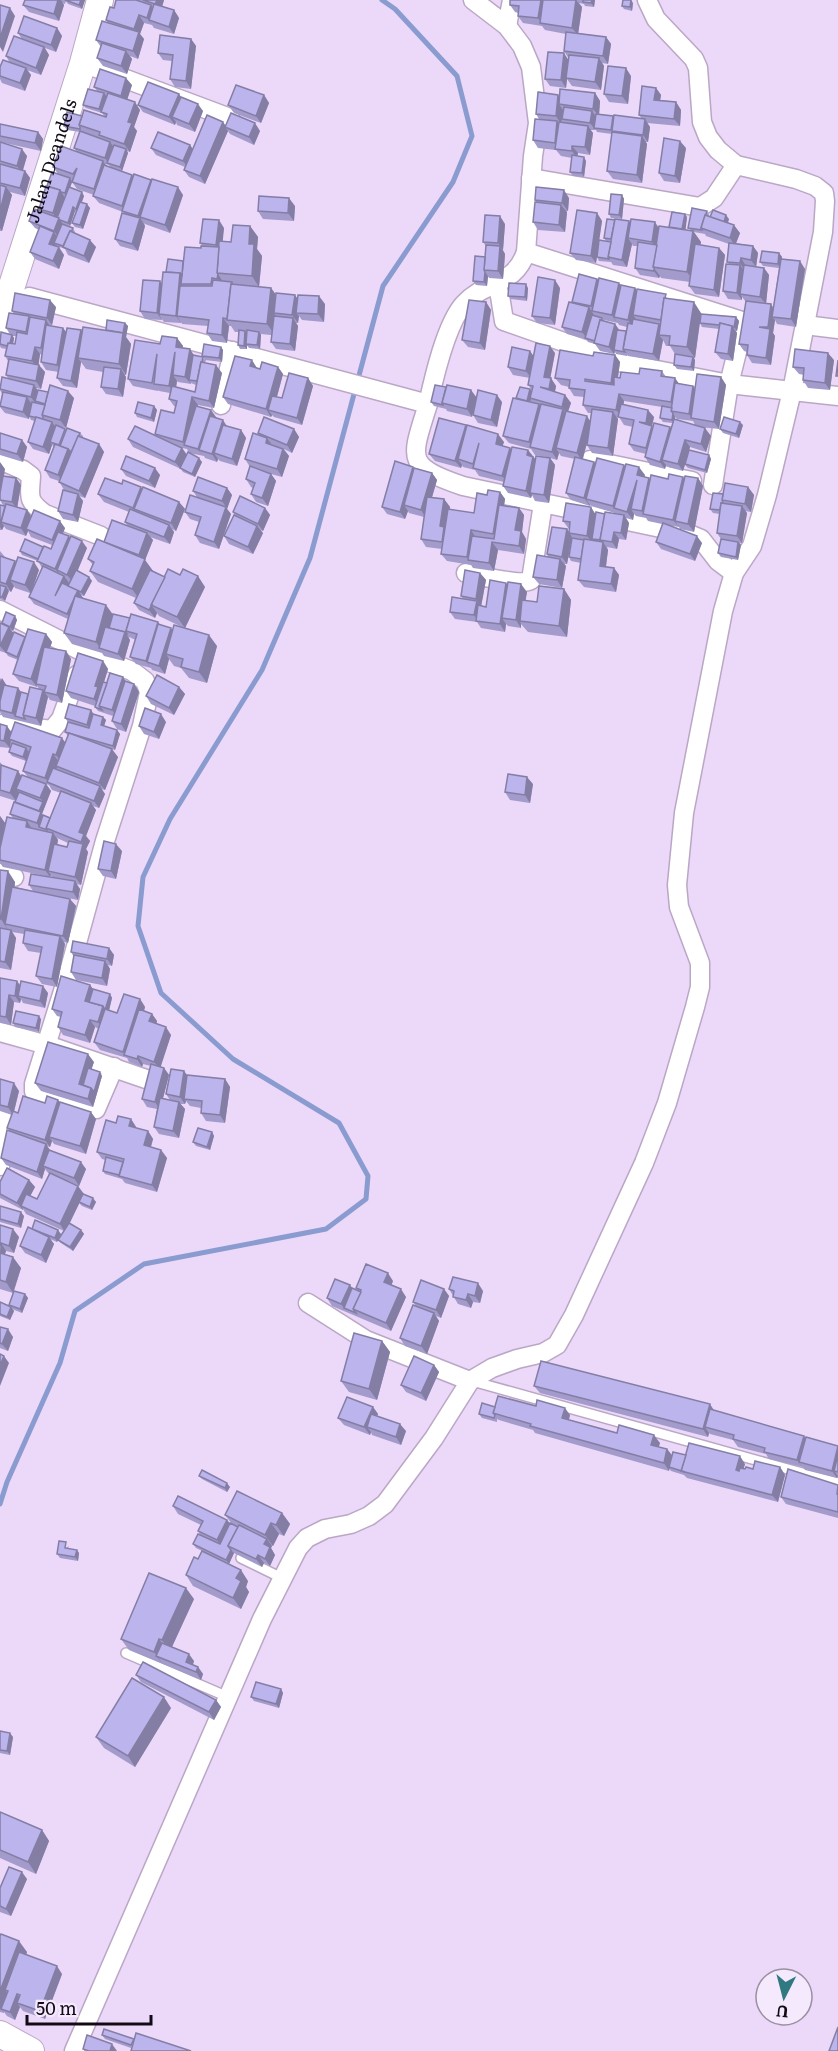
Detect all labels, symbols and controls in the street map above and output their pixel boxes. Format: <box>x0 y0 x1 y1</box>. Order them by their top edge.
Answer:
street label: Jalan Deandels <box>18 95 83 226</box>
north arrow <box>754 1967 814 2027</box>
scale bar <box>27 1988 152 2026</box>
text: 50 m <box>36 1994 77 2021</box>
text: U <box>774 2000 790 2026</box>

